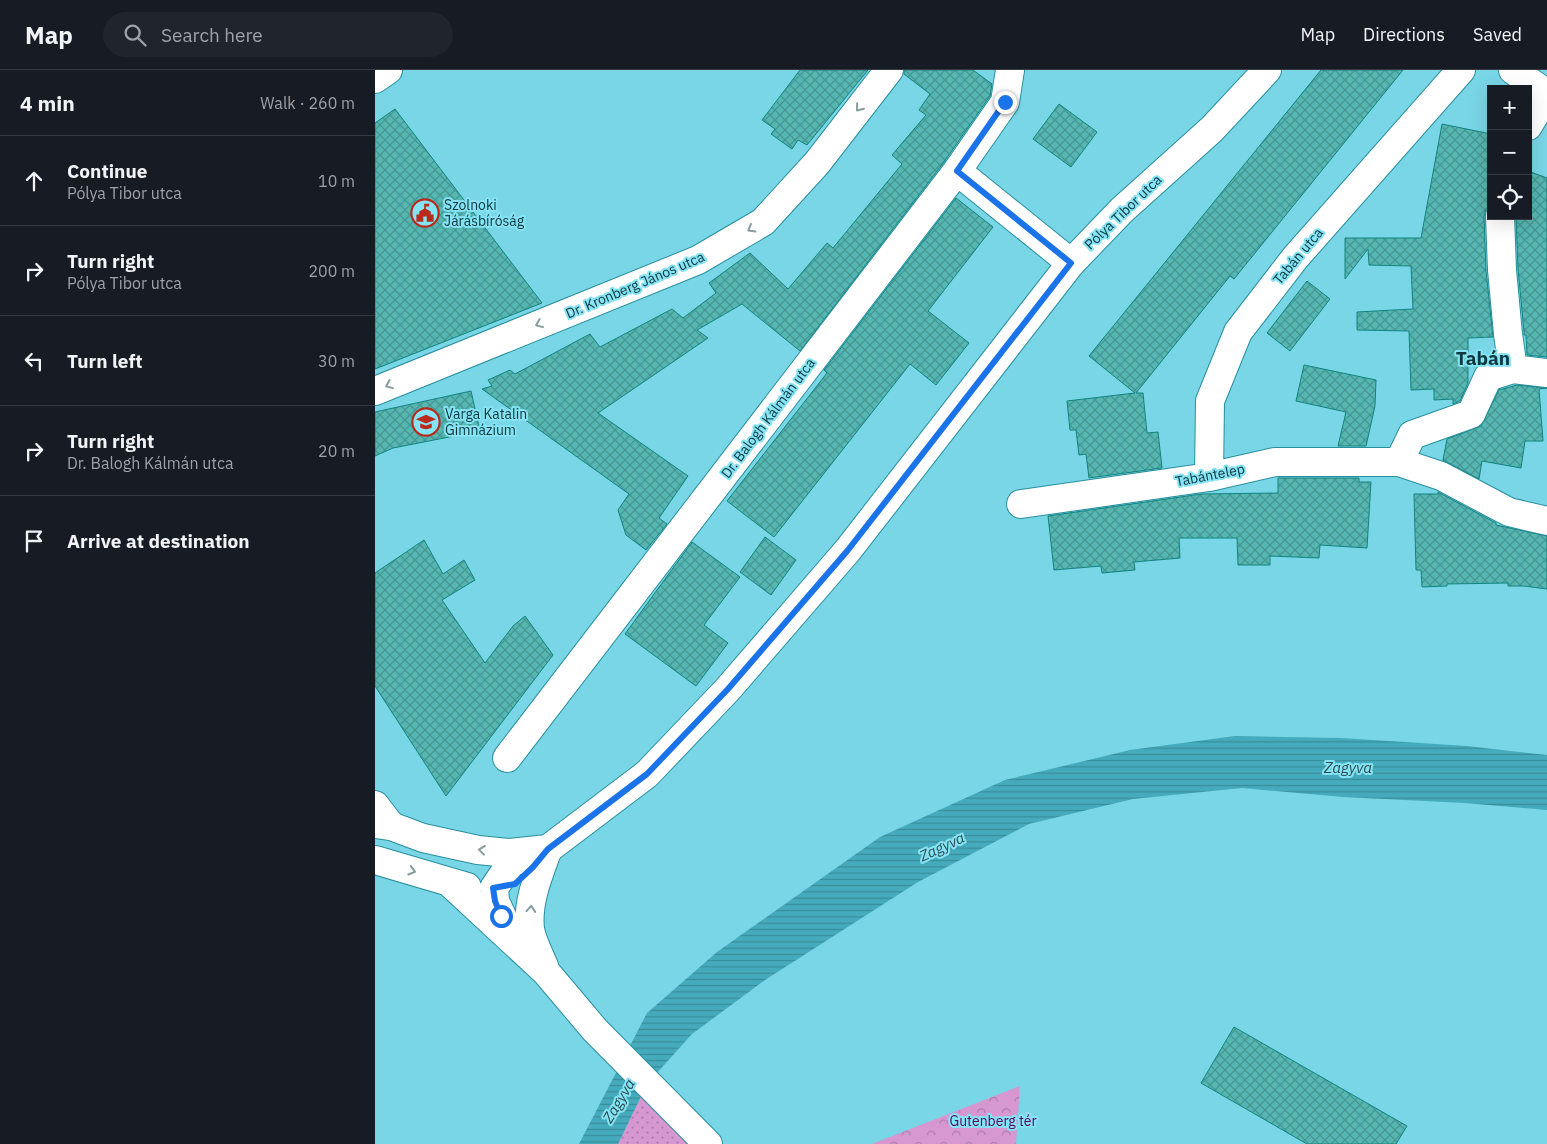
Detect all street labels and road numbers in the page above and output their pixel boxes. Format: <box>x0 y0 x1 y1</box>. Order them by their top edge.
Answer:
street label: Pólya Tibor utca <box>1081 170 1166 253</box>
street label: Tabán utca <box>1269 224 1327 288</box>
street label: Dr. Kronberg János utca <box>563 247 708 322</box>
street label: Dr. Balogh Kálmán utca <box>717 354 819 482</box>
street label: Tabántelep <box>1174 459 1246 491</box>

